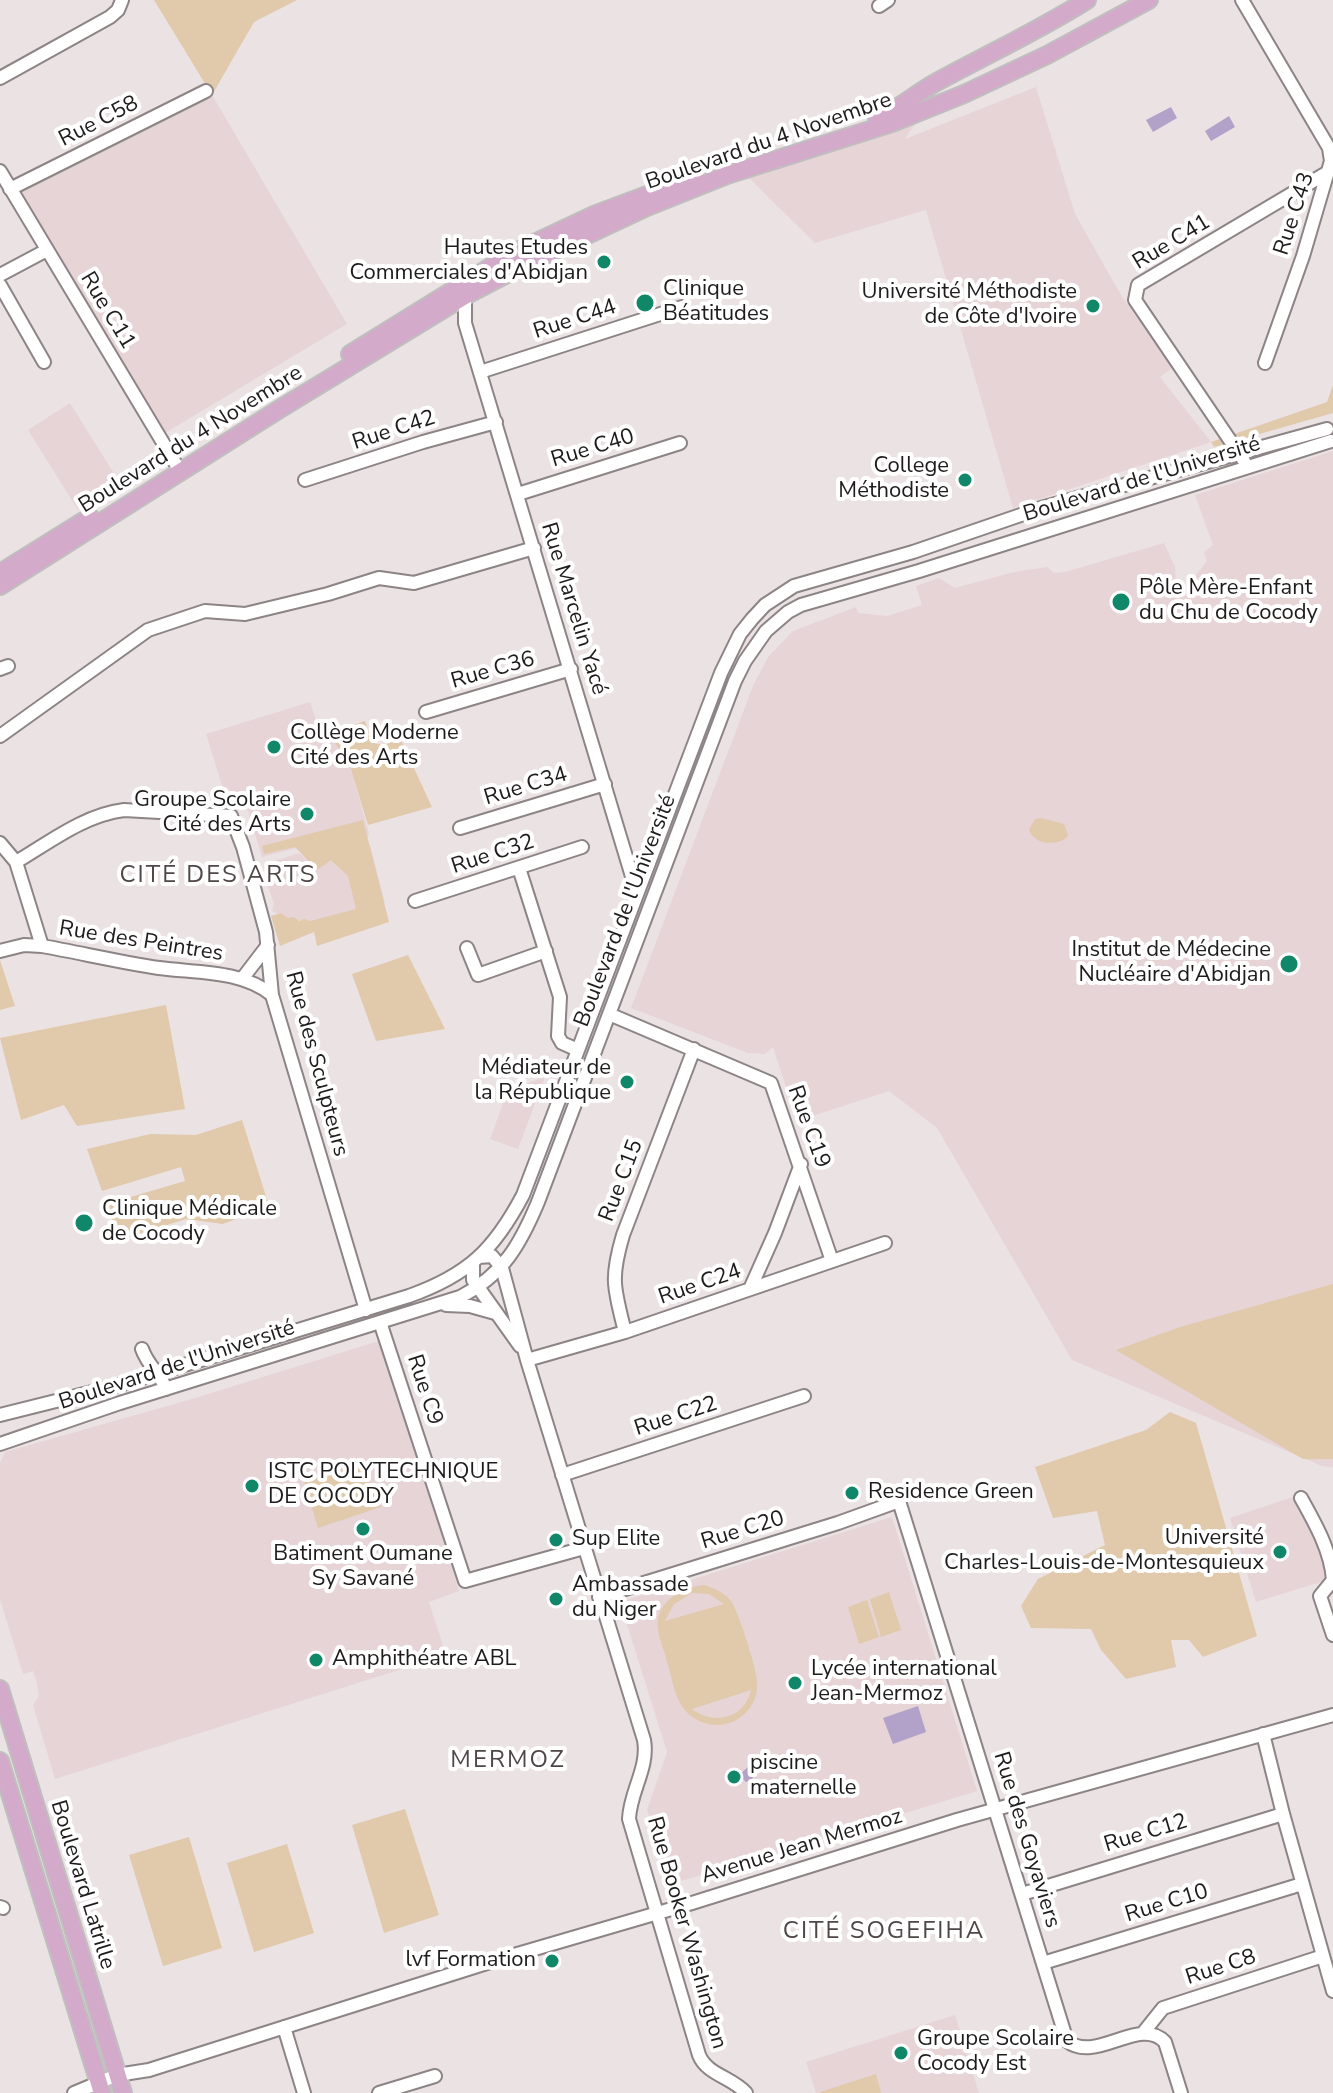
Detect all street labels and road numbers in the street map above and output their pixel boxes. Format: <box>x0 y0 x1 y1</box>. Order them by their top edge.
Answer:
street label: Boulevard du 4 Novembre <box>643 87 895 197</box>
street label: Rue C58 <box>55 91 143 153</box>
street label: Rue C43 <box>1269 169 1321 259</box>
street label: Rue C41 <box>1129 210 1215 276</box>
street label: Rue C11 <box>74 268 140 354</box>
street label: Rue C44 <box>530 294 620 346</box>
street label: Boulevard du 4 Novembre <box>74 360 308 520</box>
street label: Rue C42 <box>349 405 439 457</box>
street label: Rue C40 <box>548 424 638 474</box>
street label: Boulevard de l'Université <box>1020 431 1264 529</box>
street label: Rue Marcelin Yacé <box>534 520 612 698</box>
street label: Rue C36 <box>448 647 538 695</box>
street label: Rue C34 <box>481 762 571 812</box>
street label: Boulevard de l'Université <box>570 791 682 1031</box>
street label: Rue C32 <box>448 829 538 881</box>
street label: Rue des Peintres <box>57 916 225 968</box>
street label: Rue des Sculpteurs <box>279 969 353 1159</box>
street label: Rue C19 <box>781 1082 835 1172</box>
street label: Rue C15 <box>594 1136 650 1226</box>
street label: Rue C24 <box>655 1259 745 1311</box>
street label: Boulevard de l'Université <box>56 1315 298 1417</box>
street label: Rue C9 <box>400 1351 448 1429</box>
street label: Rue C22 <box>631 1391 721 1443</box>
street label: Rue C20 <box>698 1506 788 1556</box>
street label: Rue des Goyaviers <box>987 1749 1065 1931</box>
street label: Boulevard Latrille <box>44 1797 120 1973</box>
street label: Avenue Jean Mermoz <box>698 1804 906 1890</box>
street label: Rue C12 <box>1101 1809 1191 1859</box>
street label: Rue Booker Washington <box>640 1814 732 2052</box>
street label: Rue C10 <box>1122 1879 1212 1929</box>
street label: Rue C8 <box>1182 1944 1260 1992</box>

